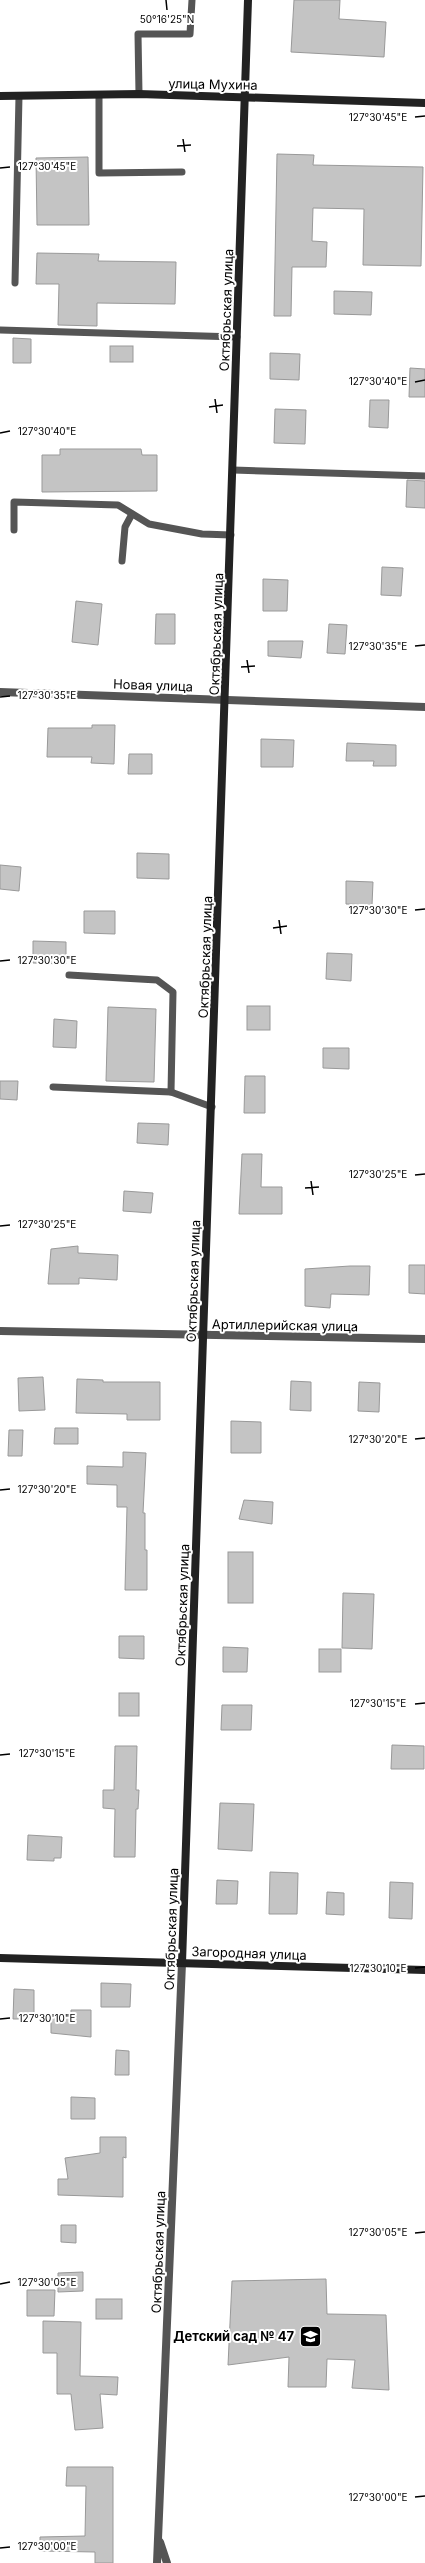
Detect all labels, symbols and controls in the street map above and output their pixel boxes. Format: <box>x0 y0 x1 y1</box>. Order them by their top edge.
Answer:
text: 50°16'25"N <box>140 13 194 25</box>
street label: улица Мухина <box>168 75 258 93</box>
text: 127°30'45"E <box>349 111 407 123</box>
text: 127°30'45"E <box>18 160 76 172</box>
street label: Октябрьская улица <box>216 248 236 372</box>
text: 127°30'40"E <box>349 375 407 387</box>
text: 127°30'40"E <box>18 425 76 437</box>
street label: Октябрьская улица <box>206 572 226 696</box>
text: 127°30'35"E <box>349 640 407 652</box>
street label: Новая улица <box>113 676 193 694</box>
text: 127°30'35"E <box>18 689 76 701</box>
street label: Октябрьская улица <box>195 895 215 1019</box>
text: 127°30'30"E <box>348 904 408 916</box>
text: 127°30'30"E <box>17 954 77 966</box>
text: 127°30'25"E <box>349 1168 407 1180</box>
text: 127°30'25"E <box>18 1218 76 1230</box>
street label: Октябрьская улица <box>183 1219 203 1343</box>
street label: Артиллерийская улица <box>212 1316 358 1334</box>
text: 127°30'20"E <box>349 1433 407 1445</box>
text: 127°30'20"E <box>18 1483 76 1495</box>
street label: Октябрьская улица <box>172 1543 192 1667</box>
text: 127°30'15"E <box>350 1697 406 1709</box>
text: 127°30'15"E <box>19 1747 75 1759</box>
street label: Октябрьская улица <box>161 1867 181 1991</box>
street label: Загородная улица <box>191 1943 307 1963</box>
text: 127°30'10"E <box>350 1962 406 1974</box>
text: 127°30'10"E <box>19 2012 75 2024</box>
street label: Октябрьская улица <box>148 2190 168 2314</box>
text: 127°30'05"E <box>349 2226 407 2238</box>
text: 127°30'05"E <box>18 2276 76 2288</box>
school or university icon: Детский сад № 47 <box>297 2323 323 2349</box>
place label: Детский сад № 47 <box>173 2328 294 2344</box>
text: 127°30'00"E <box>348 2491 408 2503</box>
text: 127°30'00"E <box>17 2540 77 2552</box>

